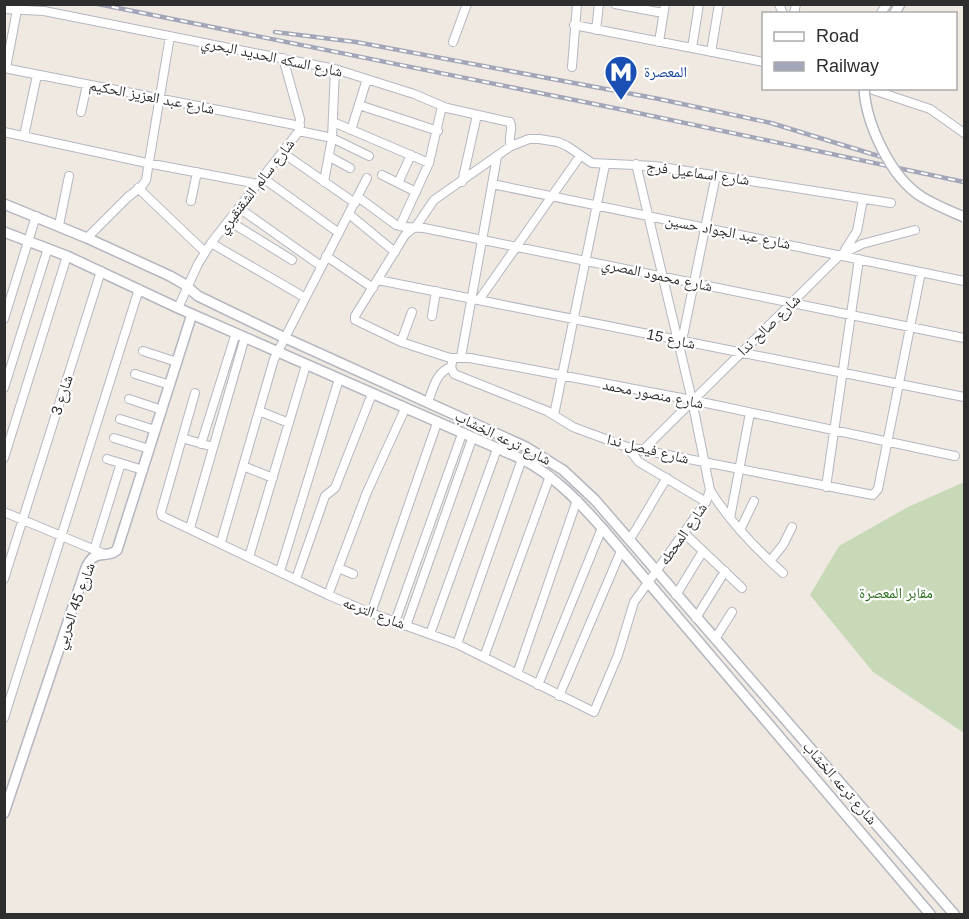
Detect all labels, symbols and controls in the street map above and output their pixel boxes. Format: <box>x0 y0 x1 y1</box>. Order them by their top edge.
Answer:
legend <box>762 12 957 90</box>
text: Road <box>816 26 859 46</box>
street label: شارع السكه الحديد البحري <box>199 33 344 84</box>
metro station icon: المعصرة <box>603 54 639 101</box>
text: Railway <box>816 56 879 76</box>
place label: المعصرة <box>644 63 687 81</box>
street label: شارع عبد العزيز الحكيم <box>88 76 216 119</box>
street label: شارع سالم الشقنقيري <box>213 135 301 239</box>
street label: شارع اسماعيل فرج <box>645 157 751 190</box>
street label: شارع عبد الجواد حسين <box>664 211 792 254</box>
street label: شارع محمود المصري <box>599 254 714 298</box>
street label: شارع صالح ندا <box>734 291 805 360</box>
street label: شارع 15 <box>645 325 697 354</box>
street label: شارع 3 <box>47 373 78 418</box>
street label: شارع منصور محمد <box>601 375 705 414</box>
street label: شارع ترعه الخشاب <box>452 407 554 470</box>
street label: شارع فيصل ندا <box>605 430 691 469</box>
street label: شارع المحطه <box>655 499 712 569</box>
street label: شارع 45 الحربي <box>51 560 102 653</box>
park label: مقابر المعصرة <box>859 584 933 602</box>
street label: شارع الترعه <box>340 593 408 634</box>
street label: شارع ترعه الخشاب <box>798 738 881 829</box>

